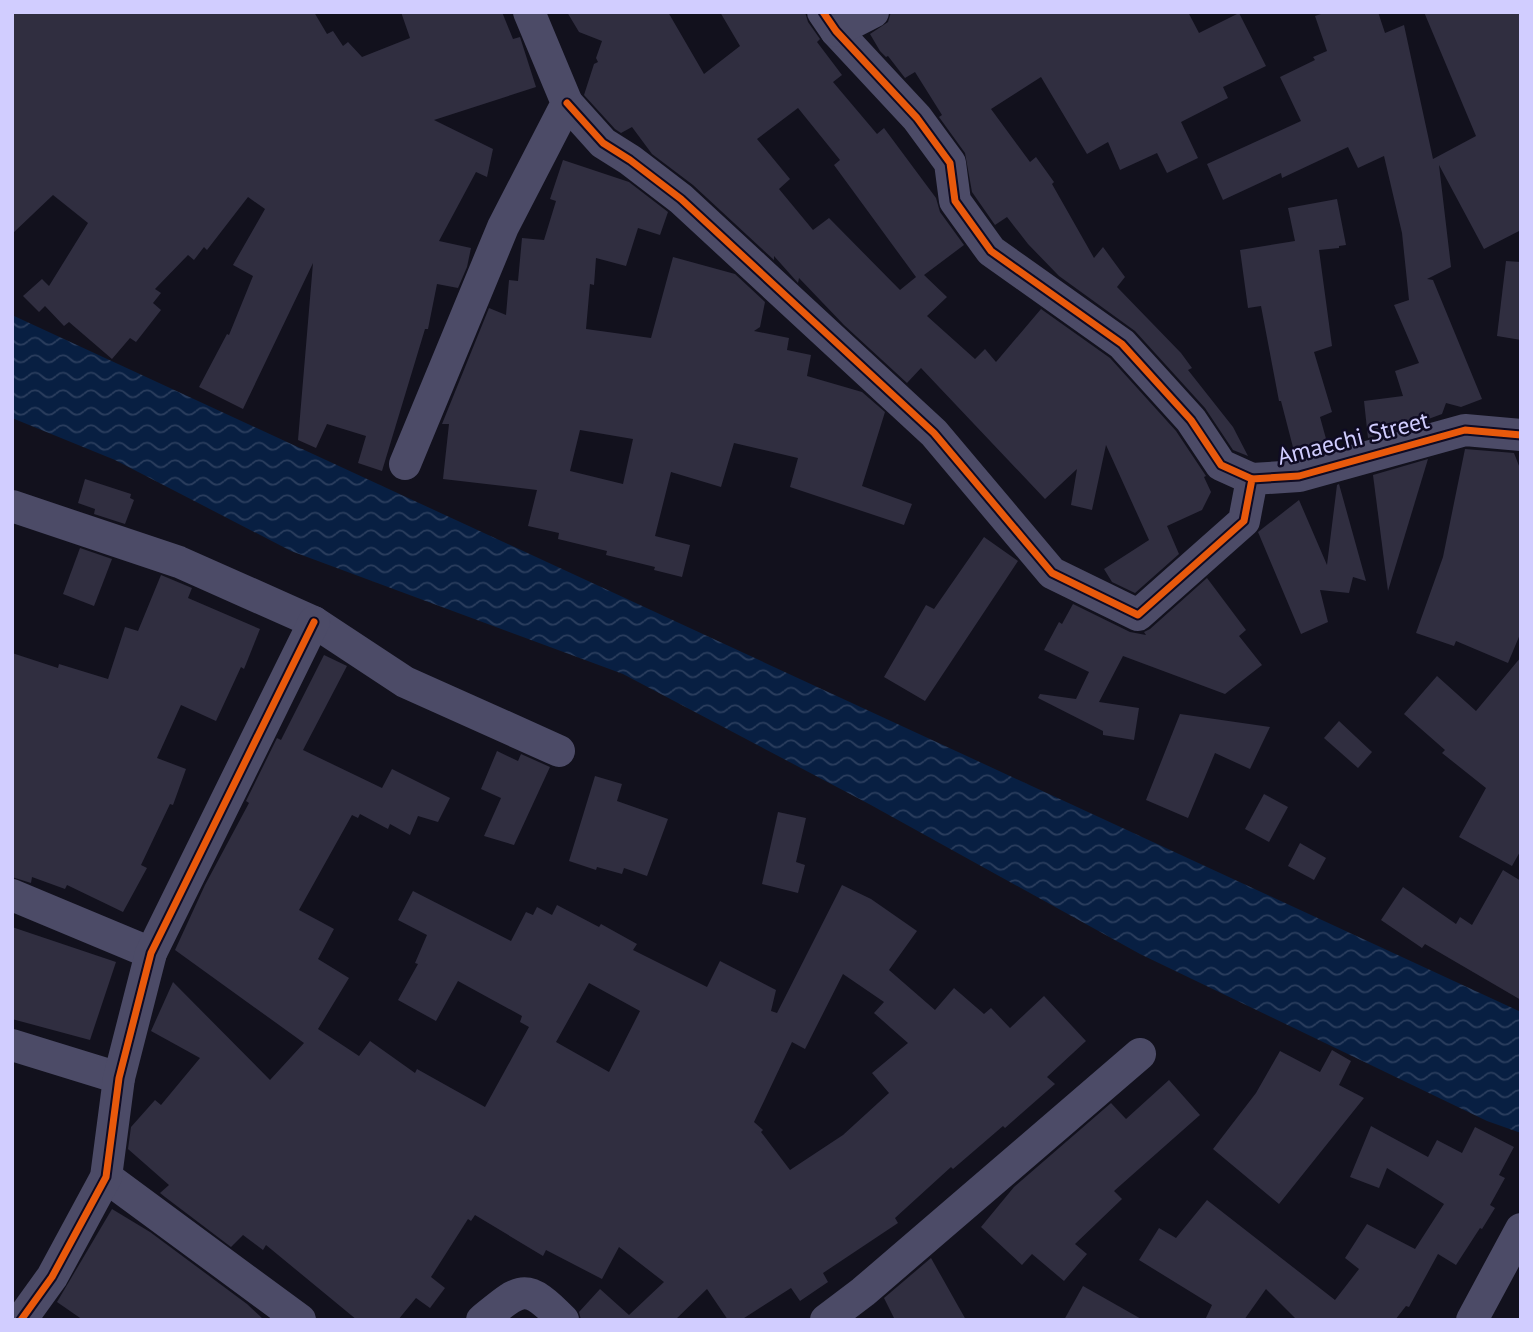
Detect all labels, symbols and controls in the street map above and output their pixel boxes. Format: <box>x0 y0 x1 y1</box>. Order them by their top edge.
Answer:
street label: Amaechi Street <box>1274 404 1432 472</box>

